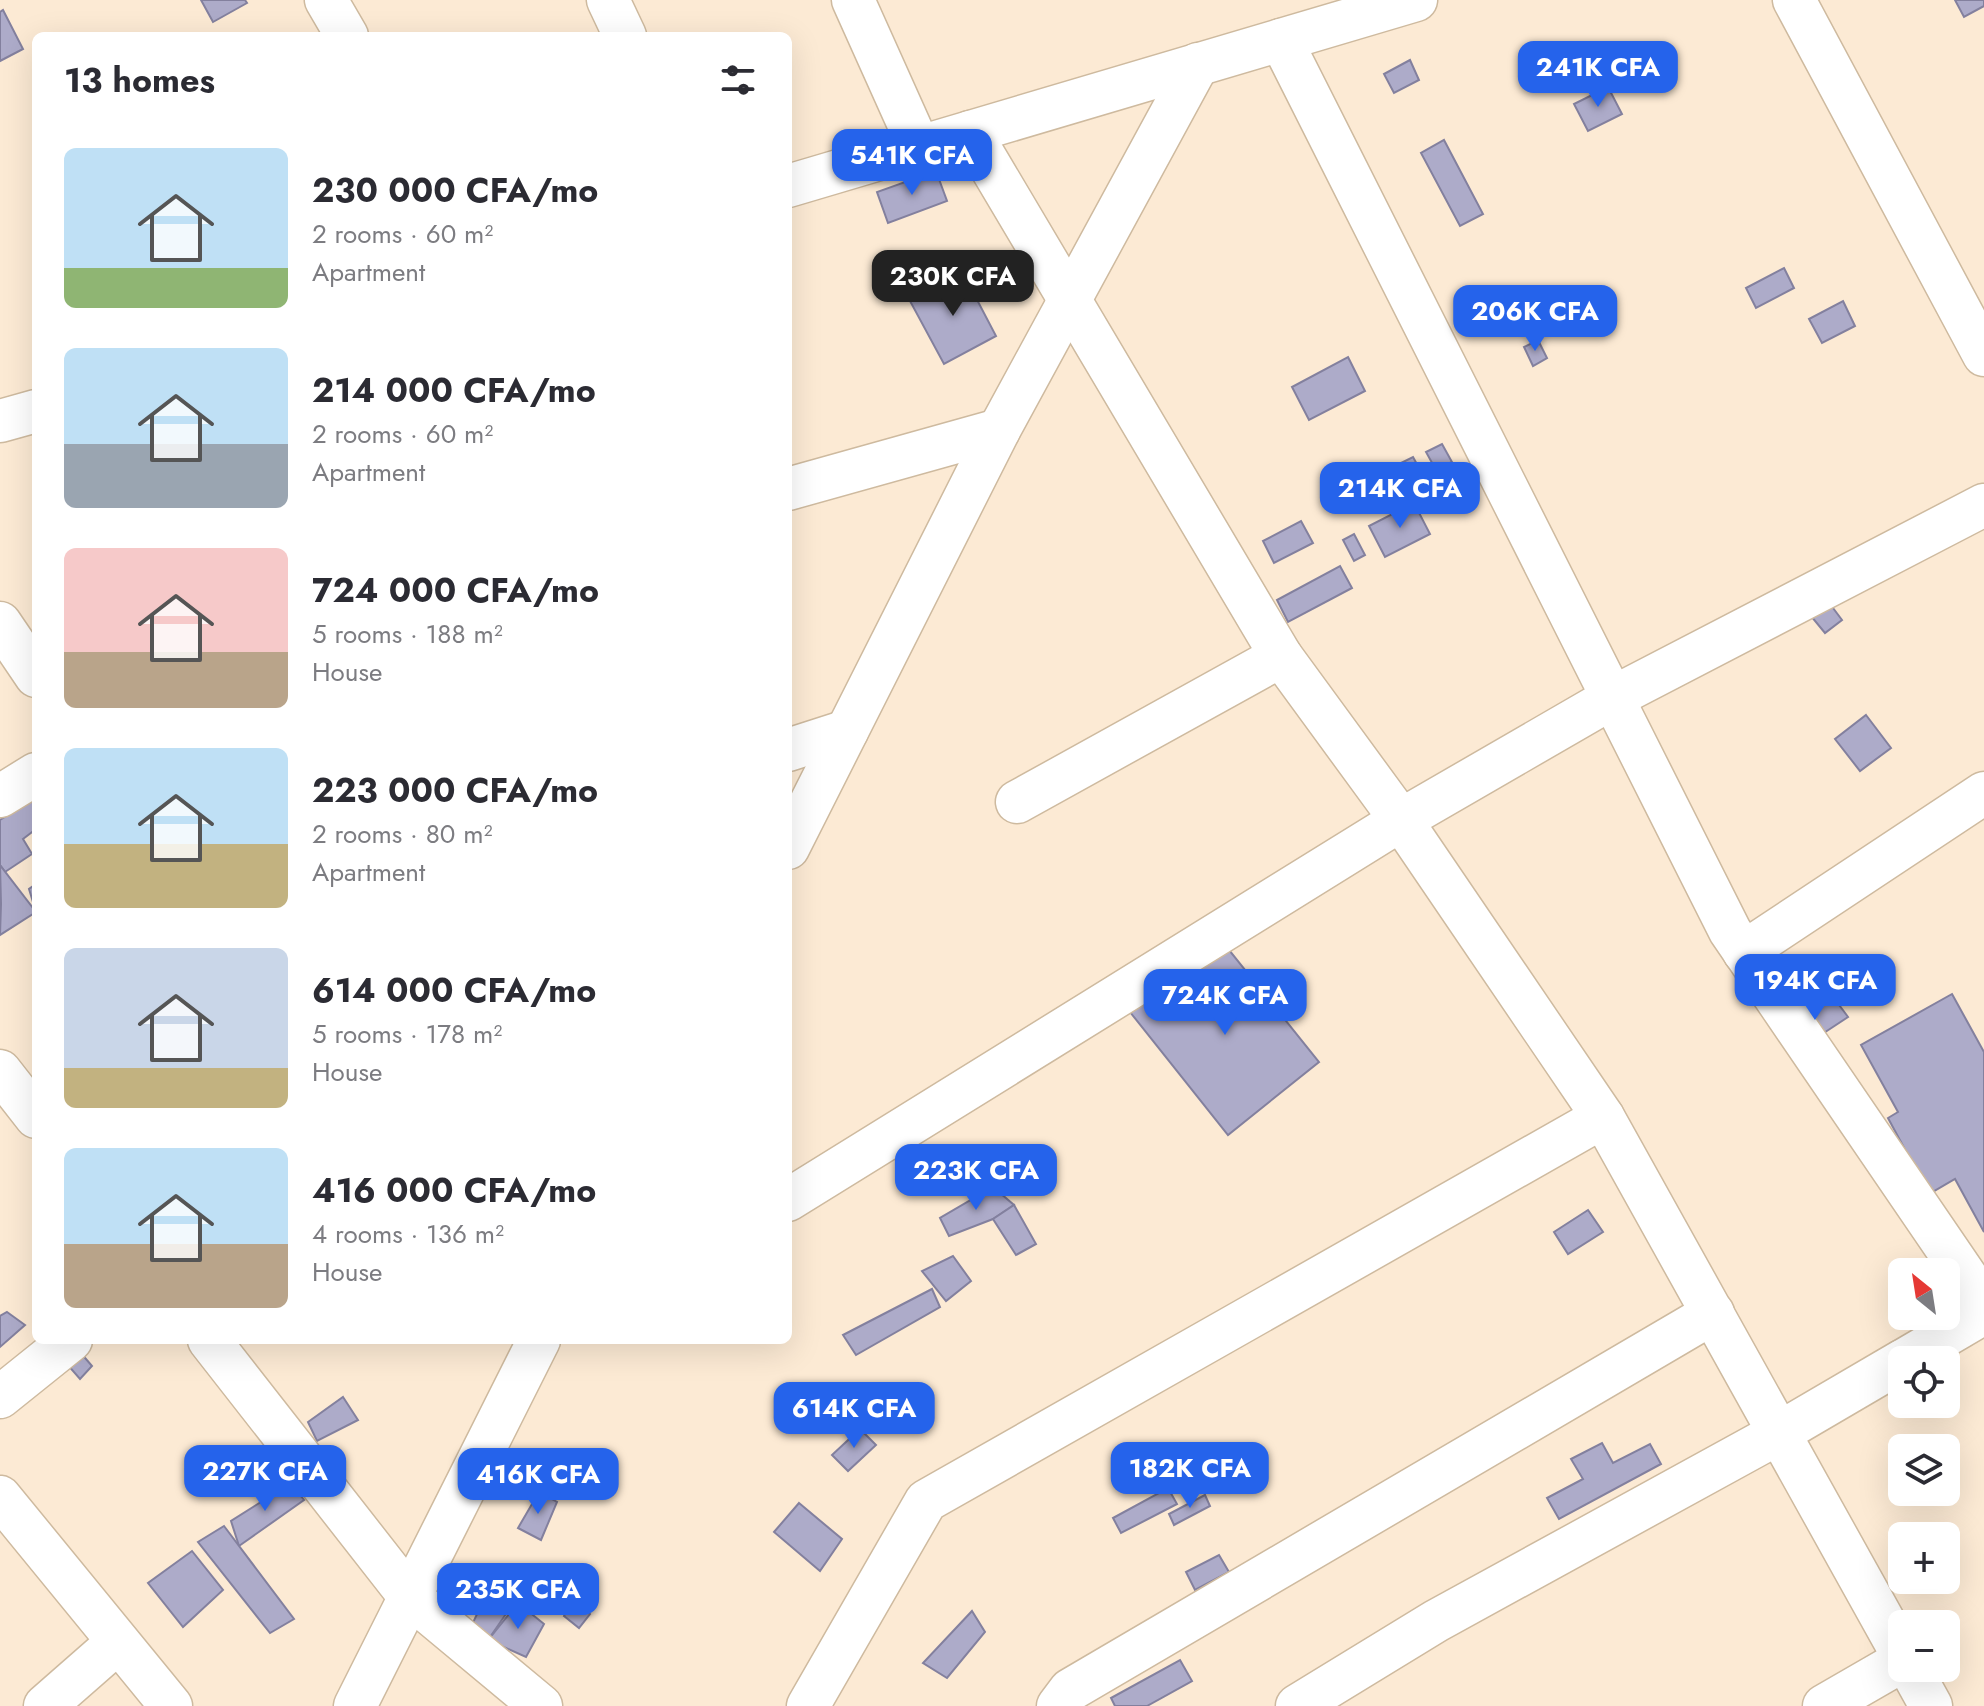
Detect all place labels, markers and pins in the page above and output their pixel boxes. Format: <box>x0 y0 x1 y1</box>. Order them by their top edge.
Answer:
pin: 241K CFA <box>1515 41 1681 109</box>
pin: 541K CFA <box>829 129 995 197</box>
pin: 230K CFA <box>870 250 1036 318</box>
pin: 206K CFA <box>1452 285 1618 353</box>
pin: 214K CFA <box>1317 462 1483 530</box>
pin: 194K CFA <box>1732 954 1898 1022</box>
pin: 724K CFA <box>1142 969 1308 1037</box>
pin: 223K CFA <box>893 1144 1059 1212</box>
pin: 614K CFA <box>771 1382 937 1450</box>
pin: 182K CFA <box>1107 1442 1273 1510</box>
pin: 227K CFA <box>182 1445 348 1513</box>
pin: 416K CFA <box>455 1448 621 1516</box>
pin: 235K CFA <box>435 1563 601 1631</box>

